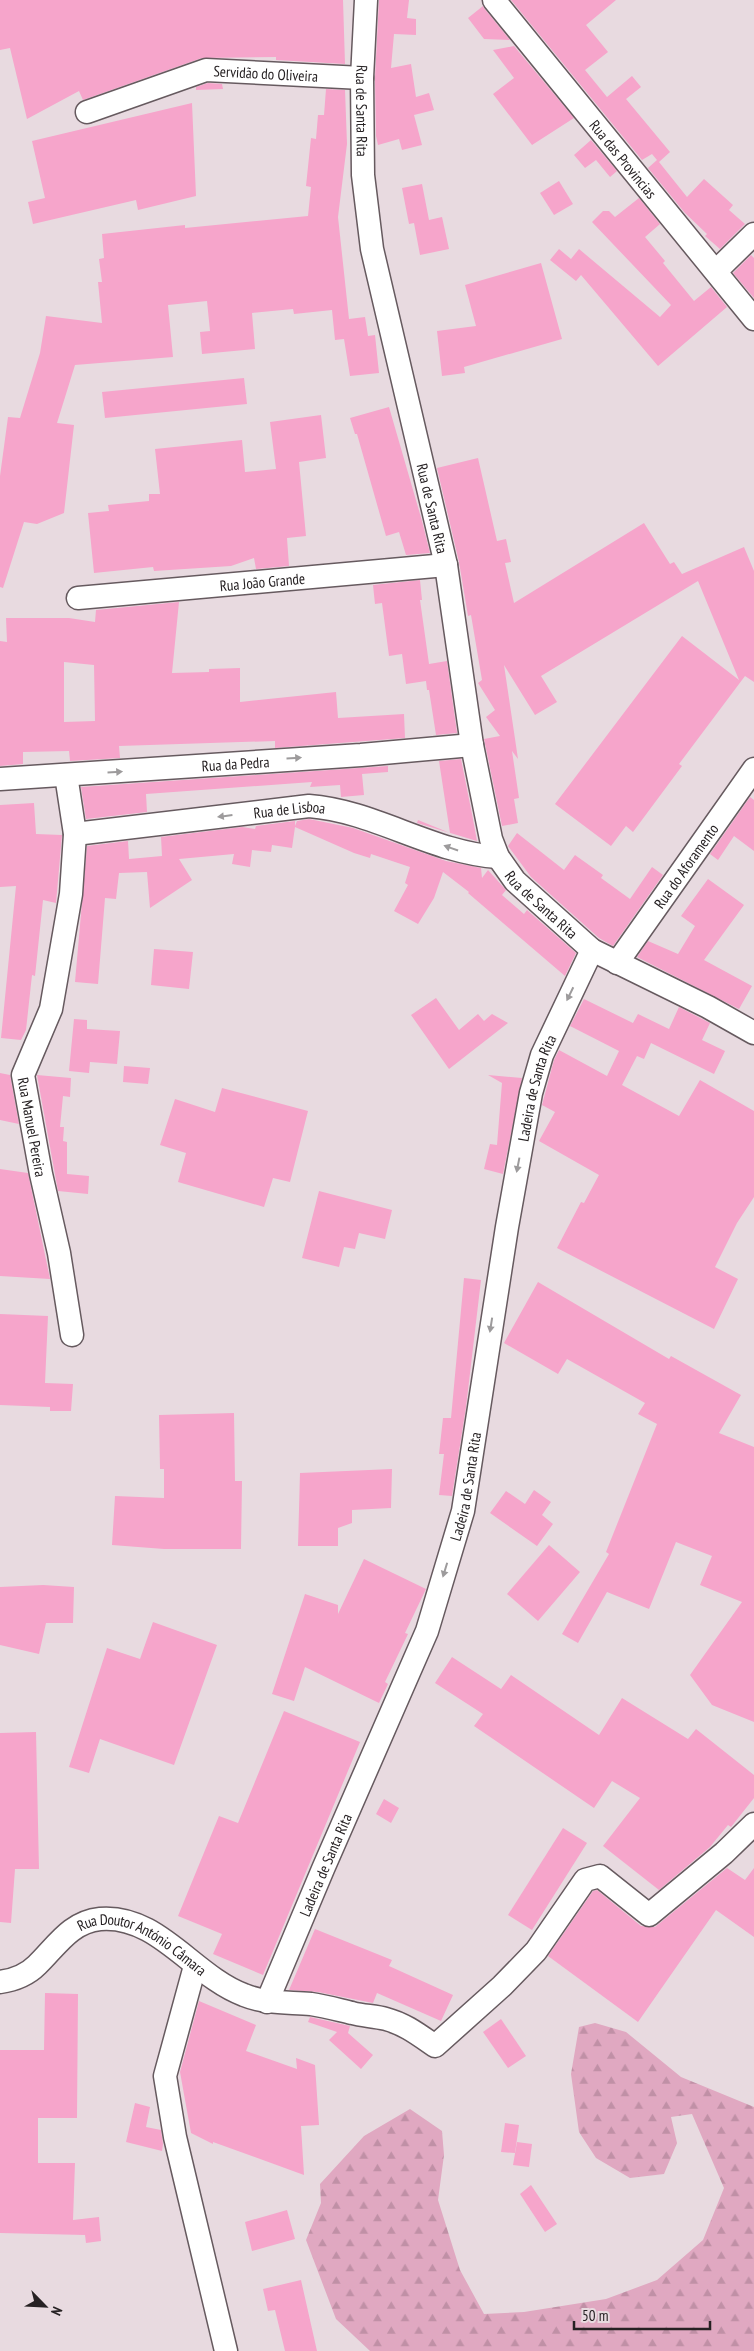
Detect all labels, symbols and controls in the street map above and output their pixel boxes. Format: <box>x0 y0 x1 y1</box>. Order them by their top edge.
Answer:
street label: Servidão do Oliveira <box>213 61 318 85</box>
street label: Rua de Santa Rita <box>352 65 372 157</box>
street label: Rua das Provincias <box>586 116 661 202</box>
street label: Rua de Santa Rita <box>413 461 452 555</box>
street label: Rua João Grande <box>219 568 306 595</box>
street label: Rua da Pedra <box>201 752 270 775</box>
one-way arrow <box>287 754 303 762</box>
one-way arrow <box>107 768 123 776</box>
street label: Rua de Lisboa <box>252 796 327 822</box>
one-way arrow <box>217 812 233 820</box>
street label: Rua do Aforamento <box>649 820 722 912</box>
one-way arrow <box>443 843 458 851</box>
street label: Rua de Santa Rita <box>501 867 582 942</box>
one-way arrow <box>566 986 575 1001</box>
street label: Ladeira de Santa Rita <box>513 1031 560 1143</box>
street label: Rua Manuel Pereira <box>14 1076 51 1178</box>
one-way arrow <box>514 1157 522 1172</box>
one-way arrow <box>486 1317 494 1333</box>
street label: Ladeira de Santa Rita <box>445 1431 485 1543</box>
one-way arrow <box>441 1563 449 1578</box>
street label: Ladeira de Santa Rita <box>295 1810 356 1919</box>
street label: Rua Doutor António Câmara <box>74 1909 211 1979</box>
north arrow <box>20 2281 70 2331</box>
scale bar <box>574 2298 710 2330</box>
text: N <box>47 2304 67 2318</box>
text: 50 m <box>582 2306 608 2325</box>

